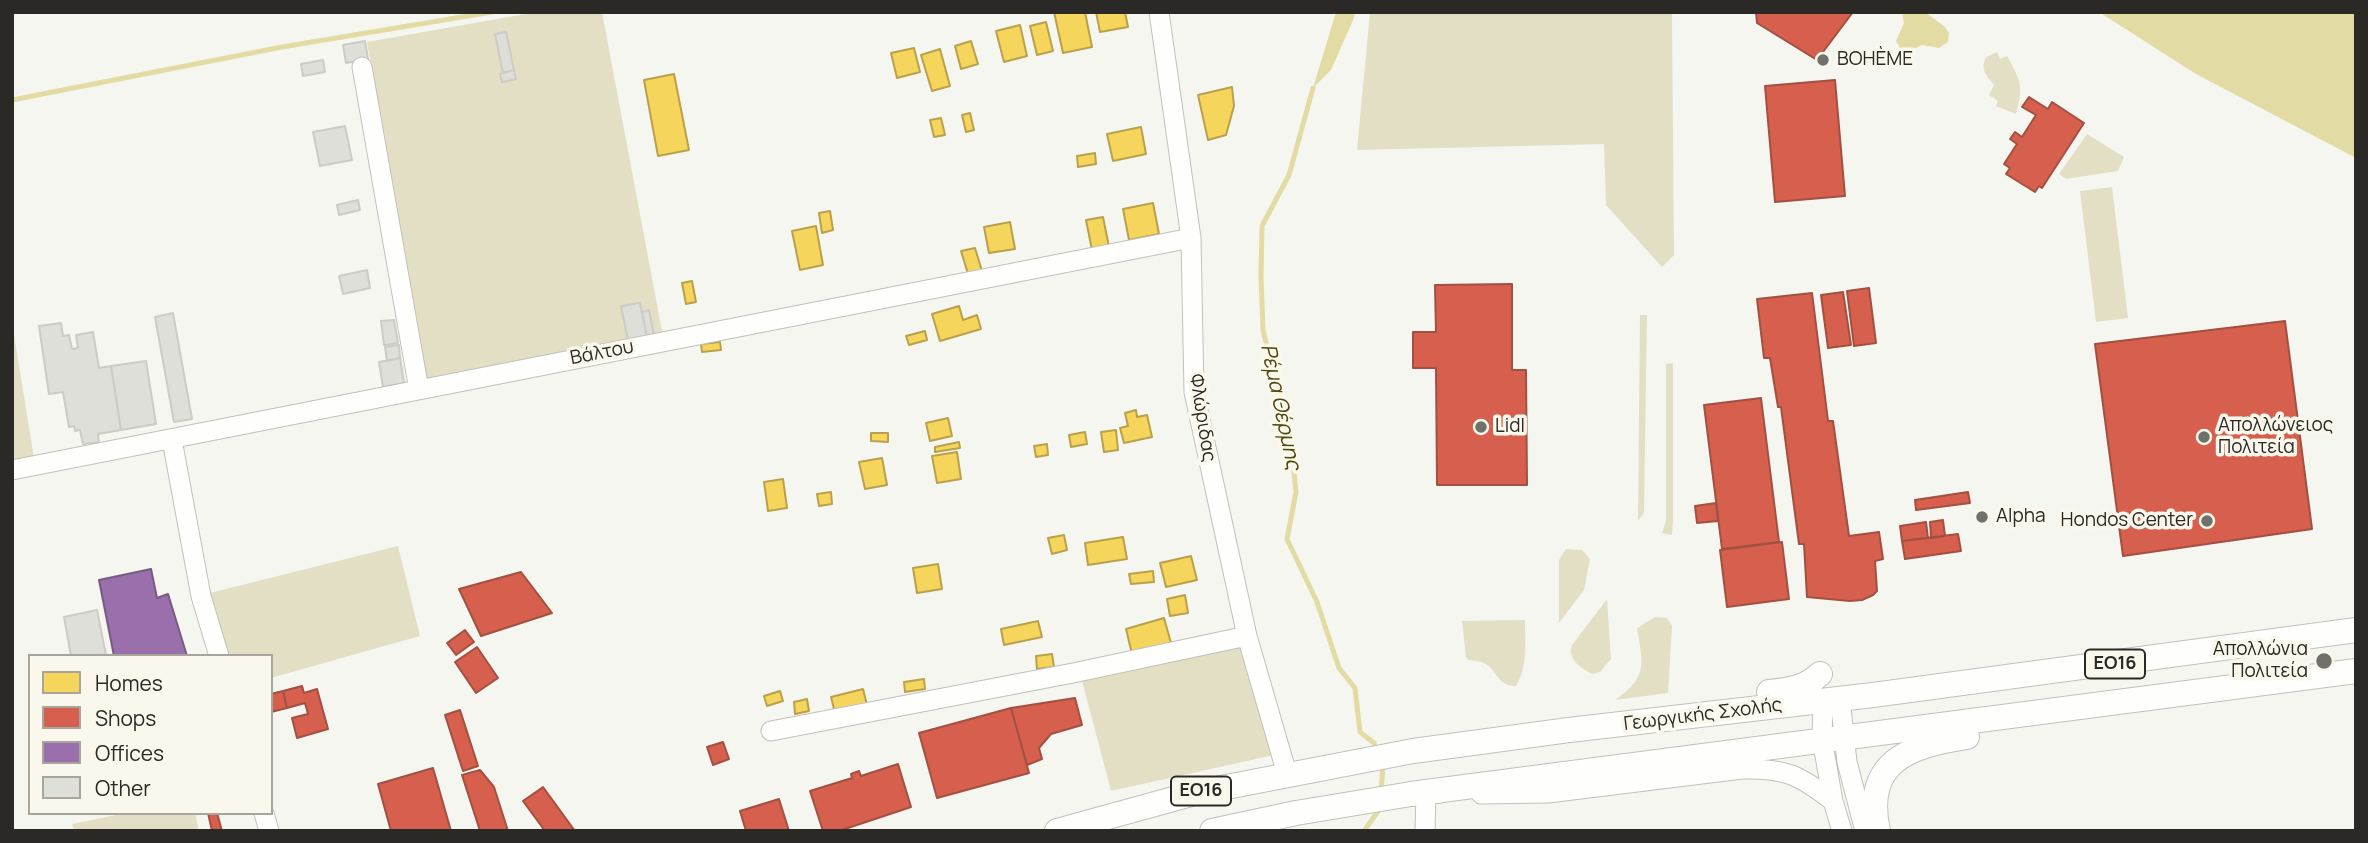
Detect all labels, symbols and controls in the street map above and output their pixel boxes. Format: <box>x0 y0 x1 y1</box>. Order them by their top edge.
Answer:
place label: BOHÈME <box>1837 49 1913 71</box>
marker: BOHÈME <box>1815 52 1831 68</box>
street label: Βάλτου <box>568 336 636 370</box>
water label: Ρέμα Θέρμης <box>1254 342 1306 472</box>
street label: Φλώριδας <box>1184 372 1220 464</box>
place label: Απολλώνειος Πολιτεία <box>2218 415 2333 459</box>
place label: Lidl <box>1495 416 1525 438</box>
marker: Lidl <box>1473 419 1489 435</box>
marker: Απολλώνειος Πολιτεία <box>2196 429 2212 445</box>
place label: Alpha <box>1996 506 2046 528</box>
marker: Alpha <box>1974 509 1990 525</box>
place label: Hondos Center <box>2060 510 2193 532</box>
marker: Hondos Center <box>2199 513 2215 529</box>
place label: Απολλώνια Πολιτεία <box>2213 639 2308 683</box>
road number: ΕΟ16 <box>2085 650 2145 678</box>
marker: Απολλώνια Πολιτεία <box>2314 651 2334 671</box>
legend <box>28 654 273 815</box>
text: Homes <box>95 669 163 697</box>
street label: Γεωργικής Σχολής <box>1622 694 1784 736</box>
text: Shops <box>95 704 156 732</box>
text: Offices <box>95 739 164 767</box>
text: Other <box>95 774 151 802</box>
road number: ΕΟ16 <box>1171 776 1231 806</box>

